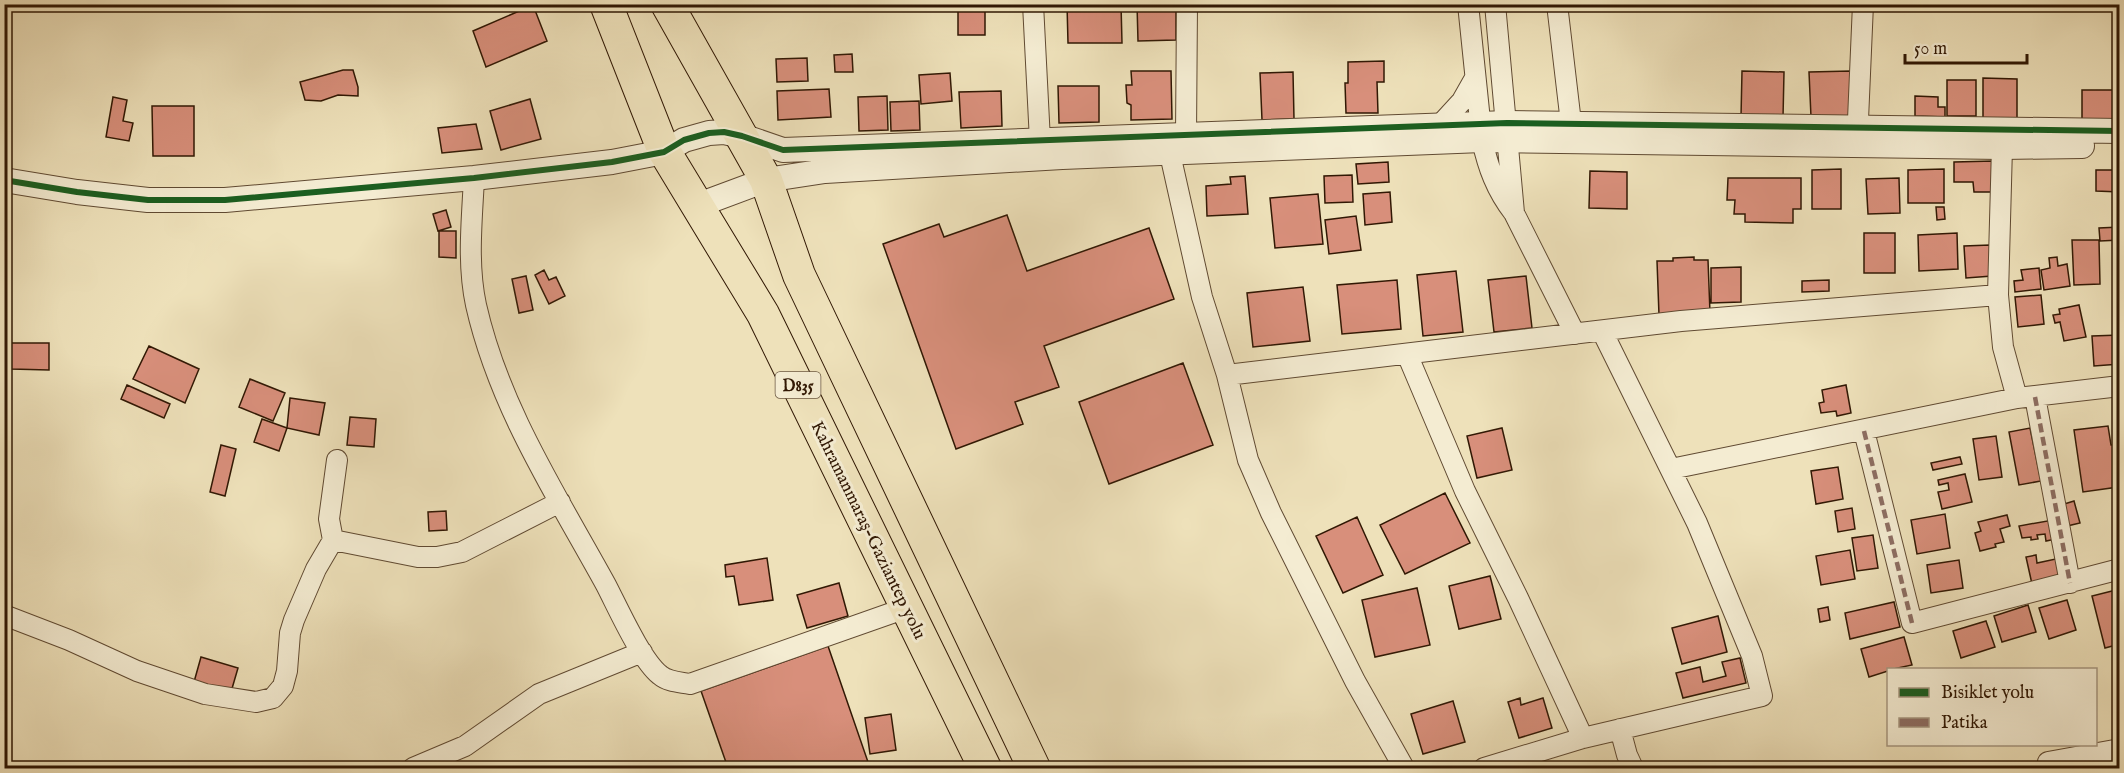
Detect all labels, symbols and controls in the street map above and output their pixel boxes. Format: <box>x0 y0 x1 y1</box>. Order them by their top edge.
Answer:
scale bar <box>1905 27 2026 65</box>
text: 50 m <box>1914 38 1947 61</box>
road number: D835 <box>776 372 820 398</box>
street label: Kahramanmaraş-Gaziantep yolu <box>805 418 931 643</box>
legend <box>1887 668 2097 746</box>
text: Bisiklet yolu <box>1941 682 2034 705</box>
text: Patika <box>1941 712 1988 735</box>

